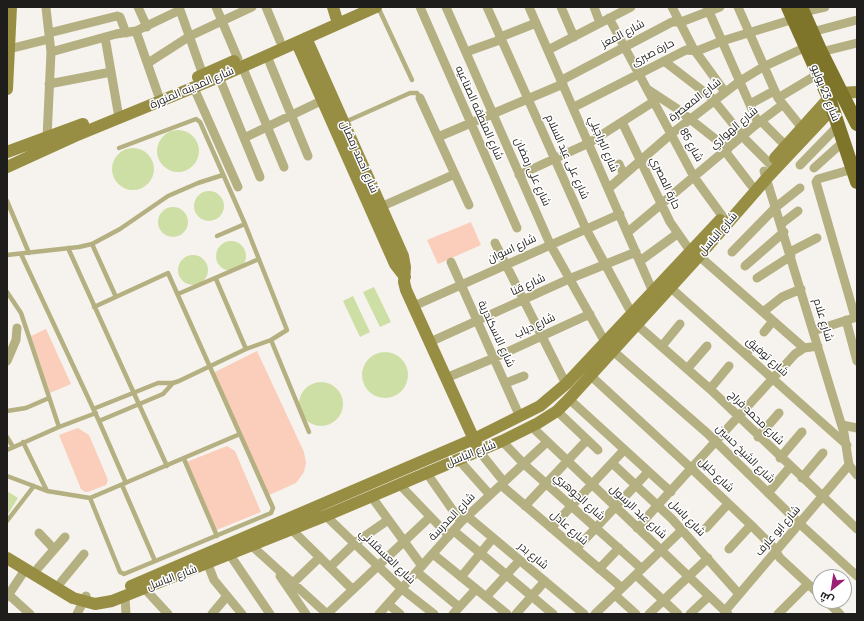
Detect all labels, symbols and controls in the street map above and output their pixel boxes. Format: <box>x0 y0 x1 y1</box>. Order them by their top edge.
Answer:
street label: شارع المعز <box>599 17 647 51</box>
street label: حارة صبرى <box>629 37 677 69</box>
street label: شارع 23 يوليو <box>808 63 842 123</box>
street label: شارع المدينه المنورة <box>148 64 236 112</box>
street label: شارع المنطقه الصناعيه <box>452 64 506 162</box>
street label: شارع المعصرة <box>666 76 724 124</box>
street label: شارع الهواري <box>707 104 761 152</box>
street label: شارع على عبد السلام <box>542 113 592 201</box>
street label: شارع البراجيلي <box>585 114 621 174</box>
street label: شارع احمد رمضان <box>337 119 381 195</box>
street label: شارع 85 <box>676 126 706 164</box>
street label: شارع على رمضان <box>511 136 553 208</box>
street label: حارة المصري <box>647 155 683 211</box>
street label: شارع الباسل <box>696 210 740 258</box>
street label: شارع اسوان <box>486 232 538 266</box>
street label: شارع قنا <box>509 271 547 299</box>
street label: شارع علام <box>810 297 836 343</box>
street label: شارع الاسكندرية <box>475 299 517 369</box>
street label: شارع دياب <box>512 311 558 341</box>
street label: شارع توفيق <box>743 335 791 379</box>
street label: شارع محمد فراج <box>726 388 786 448</box>
street label: شارع الشيخ حسين <box>713 422 777 486</box>
street label: شارع الباسل <box>444 438 498 470</box>
street label: شارع خليل <box>696 455 736 495</box>
street label: شارع الجوهري <box>551 471 607 523</box>
street label: شارع عبد الرسول <box>607 482 669 542</box>
street label: شارع المدرسة <box>426 490 478 544</box>
street label: شارع باسل <box>666 497 708 539</box>
street label: شارع ابو عارف <box>753 503 803 559</box>
street label: شارع عادل <box>547 508 591 548</box>
street label: شارع العسقلاني <box>356 527 418 587</box>
street label: شارع بدر <box>515 540 551 572</box>
street label: شارع الباسل <box>145 562 199 594</box>
north arrow <box>812 569 852 609</box>
text: ش <box>816 589 836 609</box>

